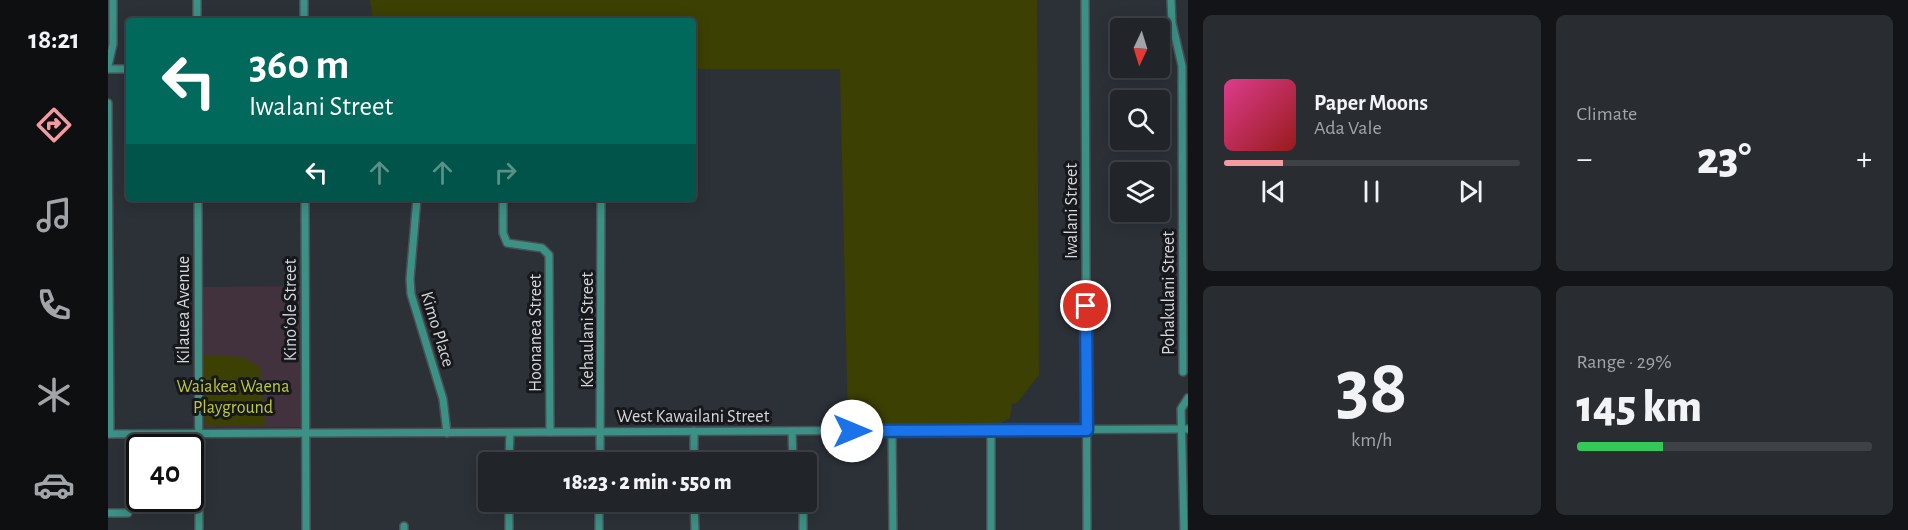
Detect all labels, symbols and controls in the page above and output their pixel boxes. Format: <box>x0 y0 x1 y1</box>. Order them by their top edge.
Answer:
north arrow <box>1110 18 1170 78</box>
map controls <box>1110 18 1170 222</box>
text: 18:21 <box>28 26 80 53</box>
icon: left <box>150 42 228 120</box>
text: 360 m <box>249 44 350 86</box>
button: search <box>1110 90 1170 150</box>
text: Paper Moons <box>1314 92 1428 114</box>
text: Iwalani Street <box>249 93 393 120</box>
icon: directions <box>33 104 75 146</box>
text: Climate <box>1577 104 1637 124</box>
text: Ada Vale <box>1314 118 1382 138</box>
text: 23° <box>1697 137 1752 182</box>
text: − <box>1577 143 1592 176</box>
text: + <box>1856 143 1872 176</box>
icon: left <box>300 156 333 189</box>
icon: ahead <box>363 156 396 189</box>
icon: ahead <box>426 156 459 189</box>
icon: right <box>489 156 522 189</box>
button: layers <box>1110 162 1170 222</box>
street label: Iwalani Street <box>1063 163 1081 259</box>
icon: previous <box>1257 175 1290 208</box>
icon: pause <box>1355 175 1388 208</box>
icon: next <box>1454 175 1487 208</box>
icon: music <box>33 194 75 236</box>
street label: Pohakulani Street <box>1160 231 1178 355</box>
street label: Kilauea Avenue <box>175 256 193 364</box>
street label: Kinoʻole Street <box>282 259 300 361</box>
street label: Kehaulani Street <box>579 272 597 388</box>
street label: Hoonanea Street <box>527 274 545 392</box>
pin <box>1060 280 1111 331</box>
icon: phone <box>33 284 75 326</box>
street label: Kimo Place <box>417 289 457 369</box>
icon: arrive <box>1069 289 1102 322</box>
text: 38 <box>1336 350 1408 428</box>
text: Range · 29% <box>1577 352 1672 372</box>
icon: climate <box>33 374 75 416</box>
park label: Waiakea Waena Playground <box>177 378 289 417</box>
text: 145 km <box>1577 385 1702 430</box>
position arrow <box>820 399 884 463</box>
street label: West Kawailani Street <box>617 408 770 426</box>
text: km/h <box>1351 430 1392 450</box>
speed limit sign: 40 <box>126 434 204 512</box>
icon: car <box>33 464 75 506</box>
text: 18:23 · 2 min · 550 m <box>563 471 732 493</box>

